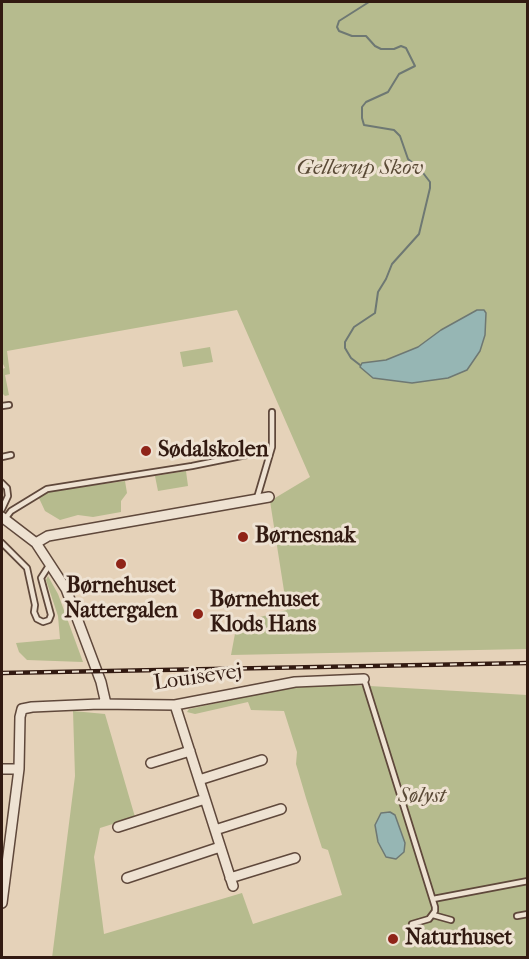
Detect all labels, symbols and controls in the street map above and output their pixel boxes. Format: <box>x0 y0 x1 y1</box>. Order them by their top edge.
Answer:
park label: Gellerup Skov <box>296 156 424 182</box>
place label: Sødalskolen <box>158 438 268 464</box>
marker: Sødalskolen <box>139 444 153 458</box>
place label: Børnesnak <box>255 524 356 550</box>
marker: Børnesnak <box>236 530 250 544</box>
marker: Børnehuset Nattergalen <box>114 557 128 571</box>
place label: Børnehuset Nattergalen <box>64 574 178 626</box>
place label: Børnehuset Klods Hans <box>210 588 319 640</box>
marker: Børnehuset Klods Hans <box>191 607 205 621</box>
street label: Louisevej <box>152 659 244 697</box>
park label: Sølyst <box>398 784 446 810</box>
place label: Naturhuset <box>405 926 512 952</box>
marker: Naturhuset <box>386 932 400 946</box>

